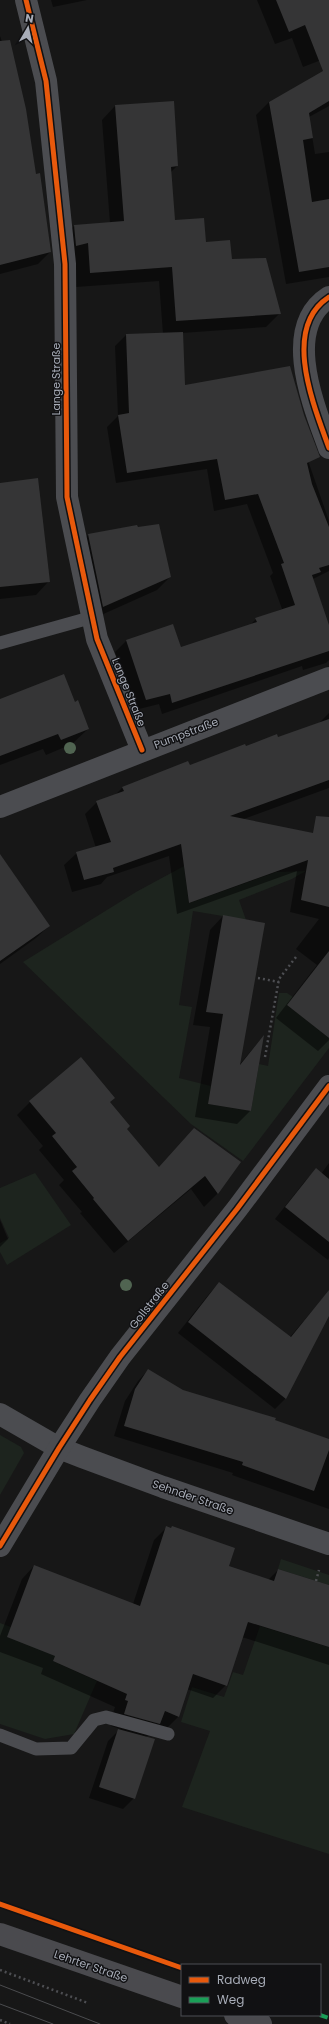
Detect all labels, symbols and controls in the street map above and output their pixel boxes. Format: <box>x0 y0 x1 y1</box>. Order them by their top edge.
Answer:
north arrow <box>8 8 48 48</box>
text: N <box>24 10 35 27</box>
street label: Lange Straße <box>48 342 64 415</box>
street label: Lange Straße <box>108 655 150 729</box>
street label: Pumpstraße <box>151 713 221 753</box>
street label: Gollstraße <box>125 1278 173 1332</box>
street label: Sehnder Straße <box>150 1476 236 1518</box>
street label: Lehrter Straße <box>52 1946 130 1986</box>
legend <box>181 1964 321 2016</box>
text: Radweg <box>217 1971 266 1988</box>
text: Weg <box>217 1991 244 2008</box>

